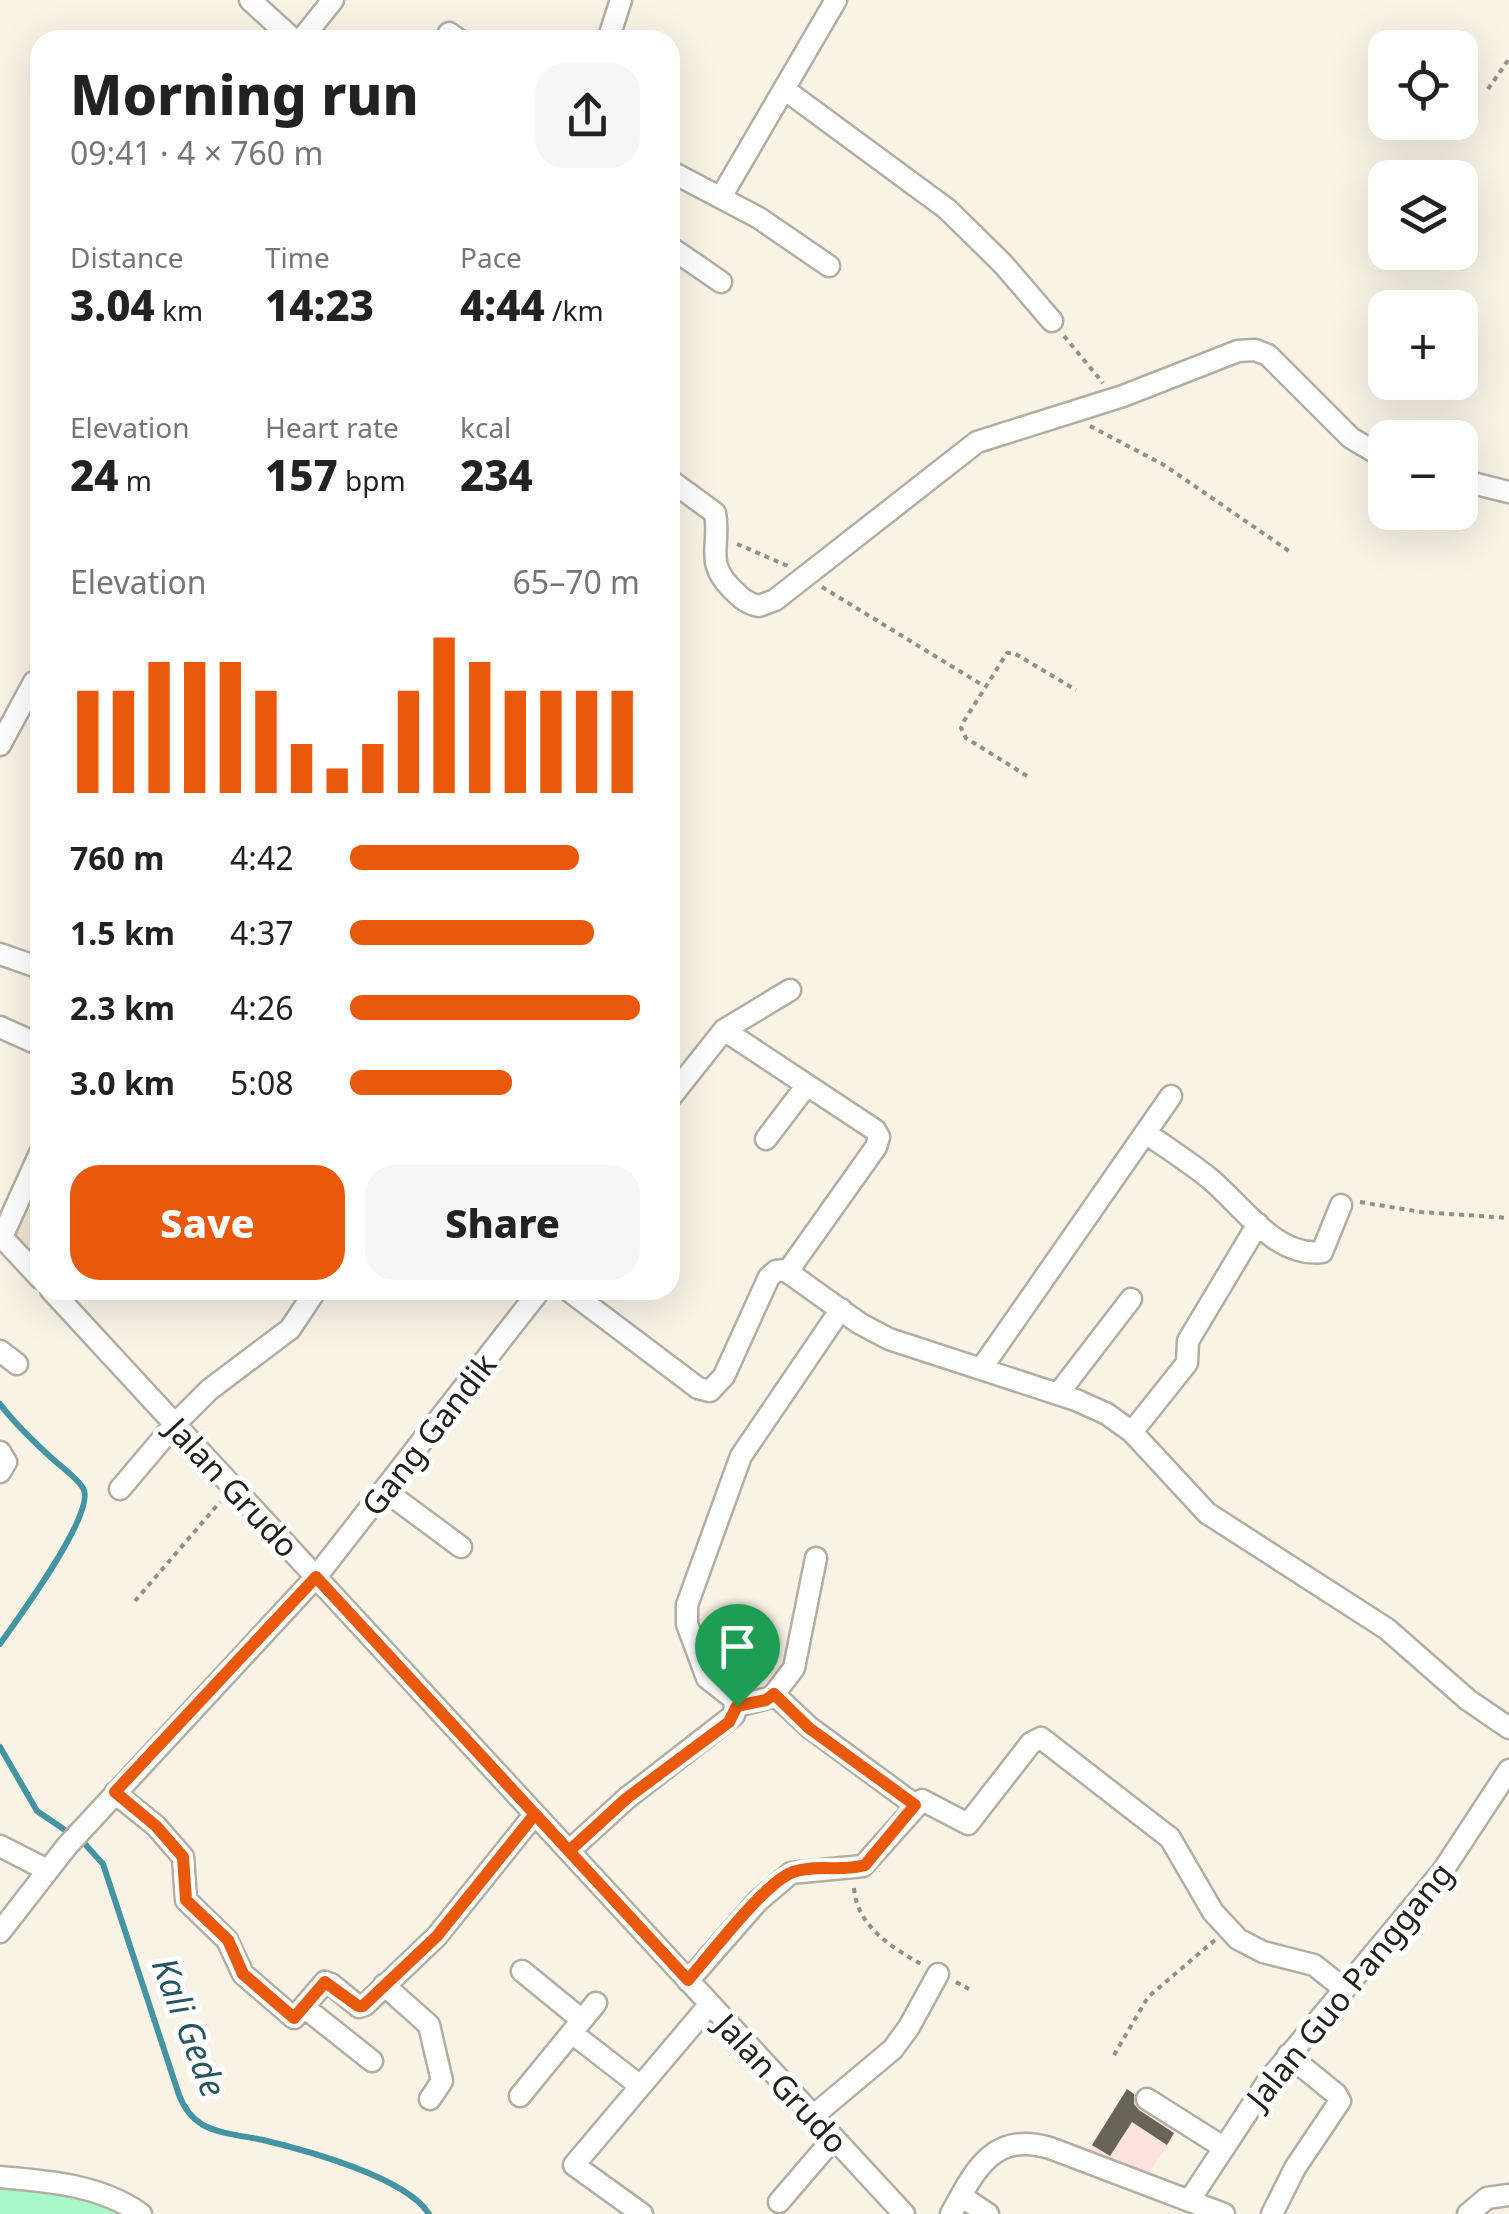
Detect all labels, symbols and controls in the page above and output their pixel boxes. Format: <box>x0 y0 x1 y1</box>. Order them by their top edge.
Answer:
map controls <box>1368 30 1478 530</box>
button: locate <box>1368 30 1478 140</box>
text: Morning run <box>70 56 419 131</box>
button: share <box>535 63 640 168</box>
text: 09:41 · 4 × 760 m <box>70 131 323 174</box>
button: layers <box>1368 160 1478 270</box>
text: Distance <box>70 238 183 276</box>
text: Time <box>265 238 330 276</box>
text: Pace <box>460 238 522 276</box>
text: 3.04 <box>70 276 155 333</box>
text: 14:23 <box>265 276 374 333</box>
text: 4:44 <box>460 276 545 333</box>
button: + <box>1368 290 1478 400</box>
text: km <box>155 291 203 329</box>
text: /km <box>545 291 604 329</box>
text: Elevation <box>70 408 190 446</box>
text: Heart rate <box>265 408 399 446</box>
text: kcal <box>460 408 511 446</box>
button: − <box>1368 420 1478 530</box>
text: 24 <box>70 446 119 503</box>
text: 157 <box>265 446 338 503</box>
text: 234 <box>460 446 533 503</box>
text: m <box>119 461 152 499</box>
text: bpm <box>338 461 406 499</box>
text: Elevation <box>70 560 207 603</box>
text: 65–70 m <box>513 560 640 603</box>
text: 760 m <box>70 836 164 879</box>
text: 4:42 <box>230 836 294 879</box>
text: 1.5 km <box>70 911 175 954</box>
text: 4:37 <box>230 911 294 954</box>
text: 2.3 km <box>70 986 175 1029</box>
text: 4:26 <box>230 986 294 1029</box>
text: 3.0 km <box>70 1061 175 1104</box>
text: 5:08 <box>230 1061 294 1104</box>
button: Save <box>70 1165 345 1280</box>
button: Share <box>365 1165 640 1280</box>
street label: Gang Gandik <box>351 1344 505 1524</box>
street label: Jalan Grudo <box>155 1406 309 1566</box>
pin <box>695 1604 780 1707</box>
icon: arrive <box>710 1619 765 1674</box>
street label: Jalan Guo Panggang <box>1234 1853 1462 2120</box>
water label: Kali Gede <box>142 1951 238 2103</box>
street label: Jalan Grudo <box>704 2002 858 2162</box>

